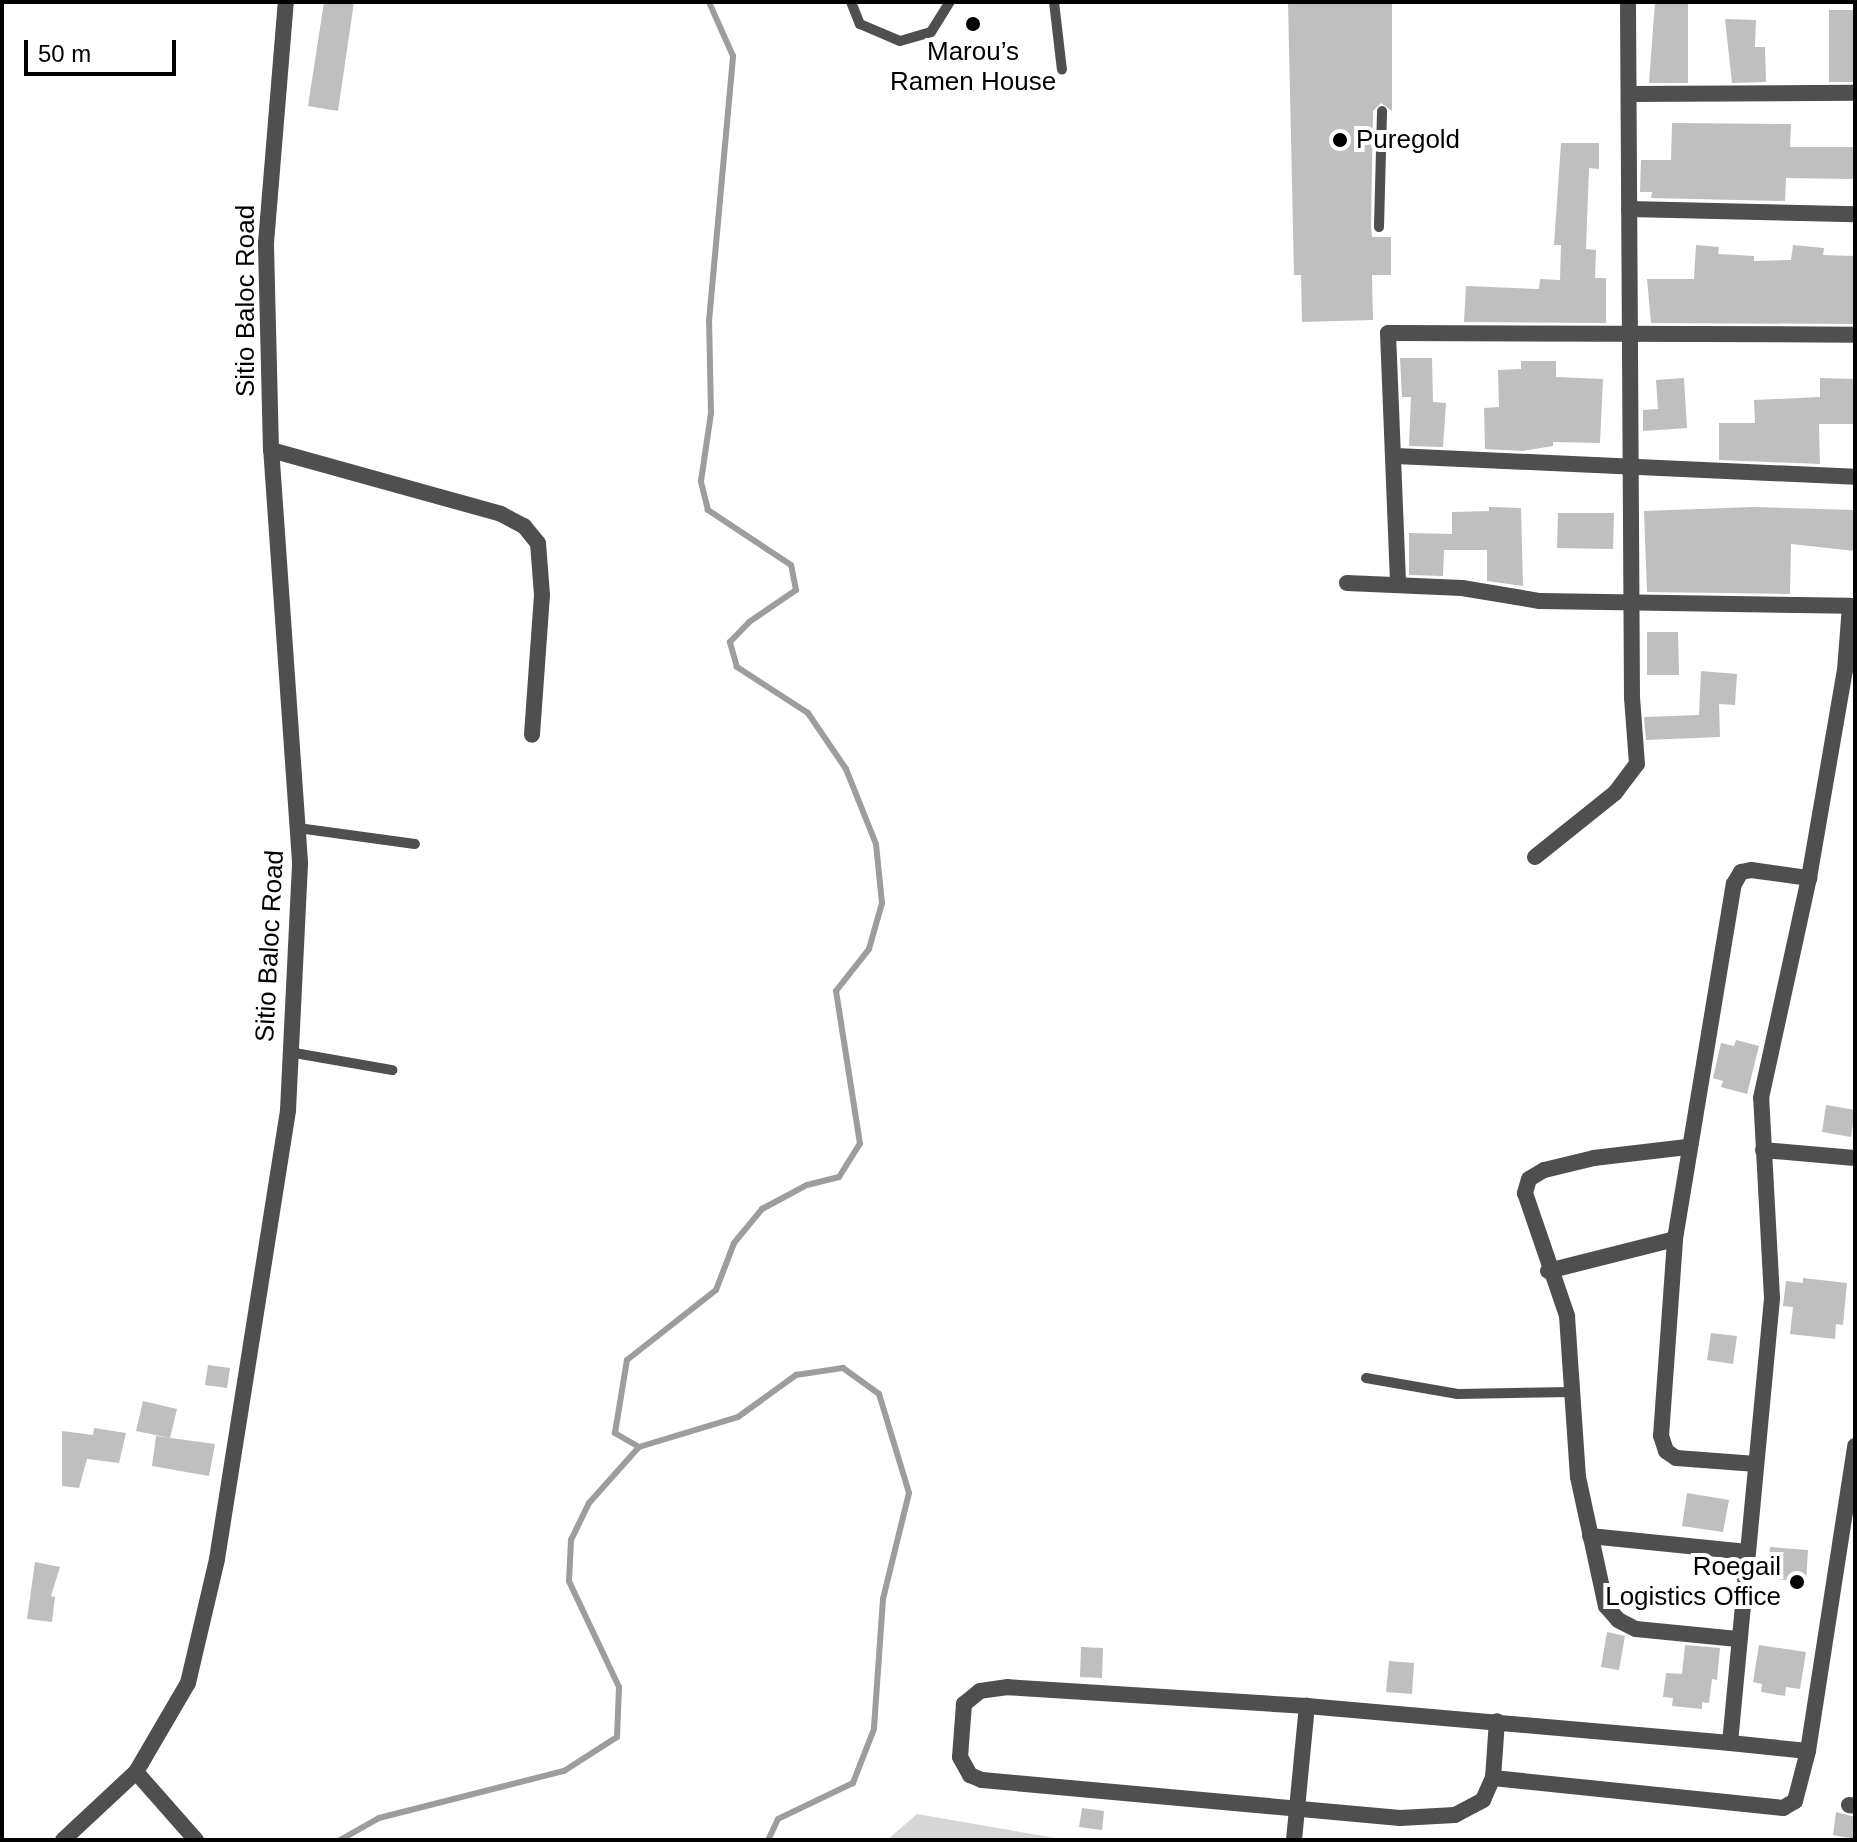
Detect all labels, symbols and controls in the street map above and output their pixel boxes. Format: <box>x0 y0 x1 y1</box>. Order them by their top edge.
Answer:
marker: Marou’s Ramen House <box>964 15 982 33</box>
scale bar <box>28 24 180 74</box>
place label: Marou’s Ramen House <box>890 36 1056 98</box>
text: 50 m <box>38 40 91 67</box>
place label: Puregold <box>1356 124 1460 156</box>
marker: Puregold <box>1331 131 1349 149</box>
street label: Sitio Baloc Road <box>230 205 262 397</box>
street label: Sitio Baloc Road <box>249 849 291 1043</box>
place label: Roegail Logistics Office <box>1605 1551 1781 1612</box>
marker: Roegail Logistics Office <box>1788 1573 1806 1591</box>

